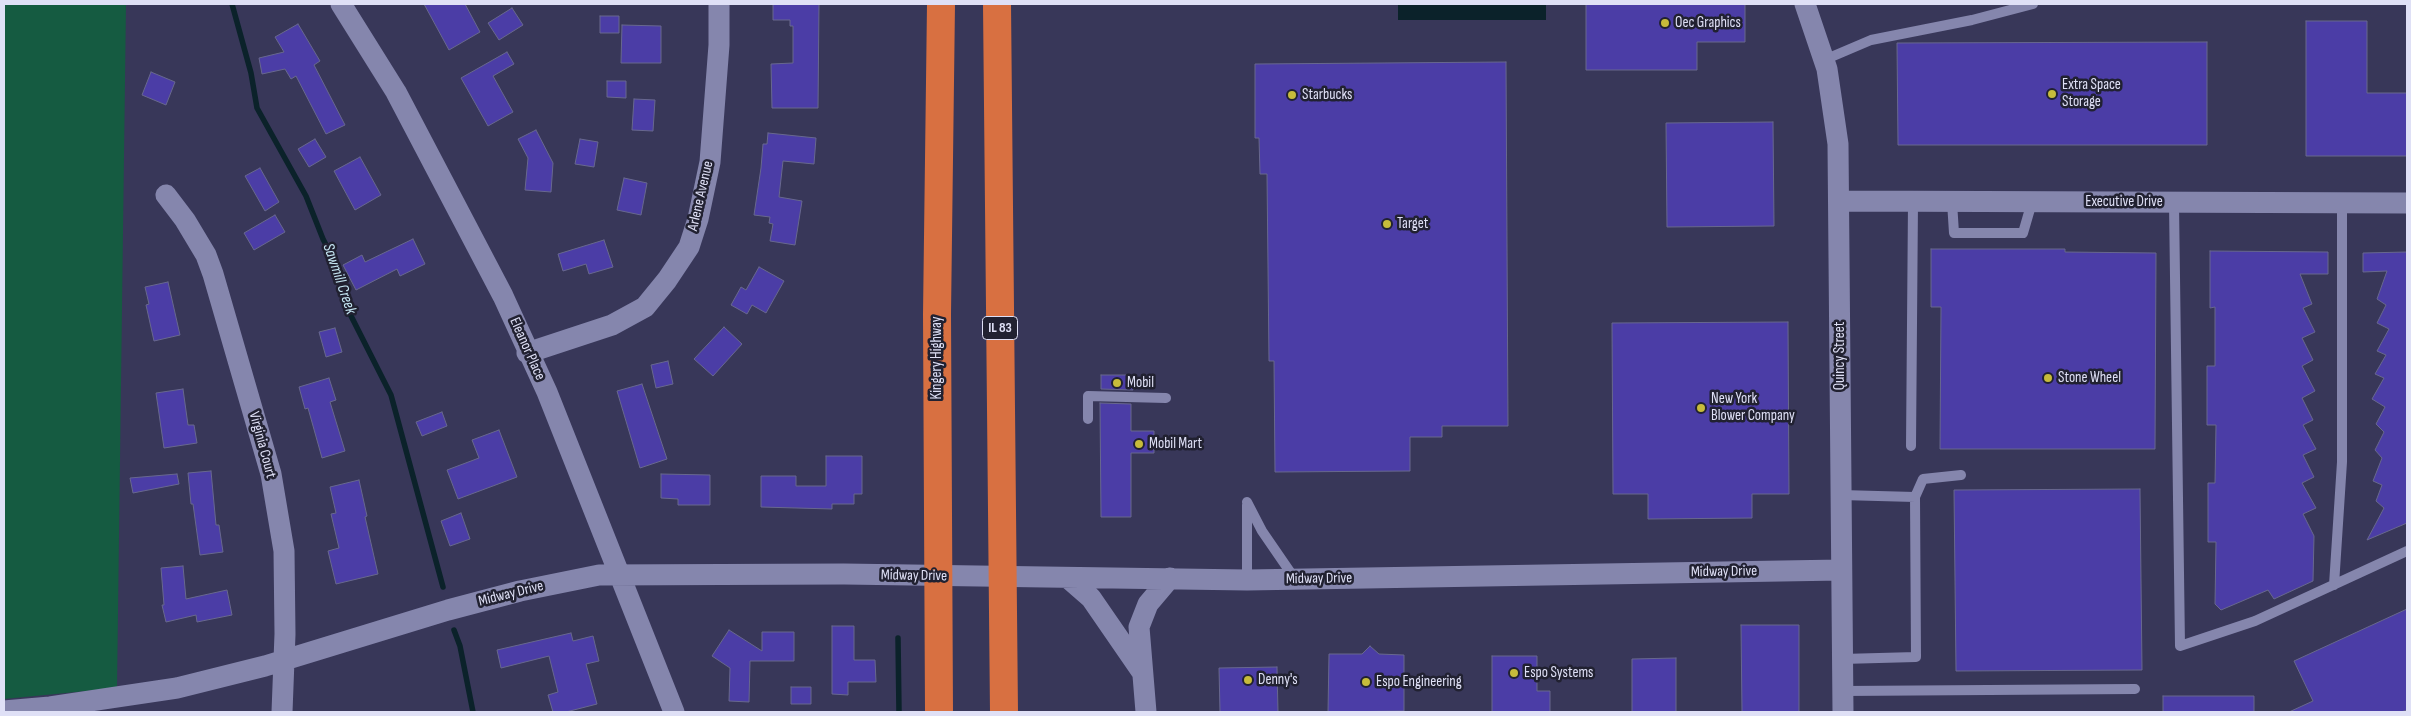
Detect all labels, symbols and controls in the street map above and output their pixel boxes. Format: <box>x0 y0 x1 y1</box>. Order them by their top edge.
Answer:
place label: Oec Graphics <box>1675 14 1741 32</box>
marker: Oec Graphics <box>1659 17 1671 29</box>
place label: Extra Space Storage <box>2062 76 2121 111</box>
place label: Starbucks <box>1302 86 1352 104</box>
marker: Extra Space Storage <box>2046 88 2058 100</box>
marker: Starbucks <box>1286 89 1298 101</box>
street label: Arlene Avenue <box>684 159 718 233</box>
street label: Executive Drive <box>2085 193 2163 211</box>
place label: Target <box>1397 215 1428 233</box>
marker: Target <box>1381 218 1393 230</box>
water label: Sawmill Creek <box>318 241 360 317</box>
street label: Eleanor Place <box>505 315 549 383</box>
street label: Kingery Highway <box>928 316 946 400</box>
road number: IL 83 <box>982 316 1018 339</box>
street label: Quincy Street <box>1831 322 1849 390</box>
place label: Stone Wheel <box>2058 369 2121 387</box>
marker: Stone Wheel <box>2042 372 2054 384</box>
place label: Mobil <box>1127 374 1154 392</box>
marker: Mobil <box>1111 377 1123 389</box>
place label: New York Blower Company <box>1711 390 1795 425</box>
marker: New York Blower Company <box>1695 402 1707 414</box>
street label: Virginia Court <box>244 410 280 480</box>
place label: Mobil Mart <box>1149 435 1202 453</box>
marker: Mobil Mart <box>1133 438 1145 450</box>
street label: Midway Drive <box>1691 562 1757 582</box>
street label: Midway Drive <box>881 566 947 586</box>
street label: Midway Drive <box>1286 569 1352 589</box>
street label: Midway Drive <box>477 577 545 611</box>
place label: Espo Systems <box>1524 664 1593 682</box>
marker: Espo Systems <box>1508 667 1520 679</box>
place label: Denny's <box>1258 671 1298 689</box>
place label: Espo Engineering <box>1376 673 1462 691</box>
marker: Denny's <box>1242 674 1254 686</box>
marker: Espo Engineering <box>1360 676 1372 688</box>

